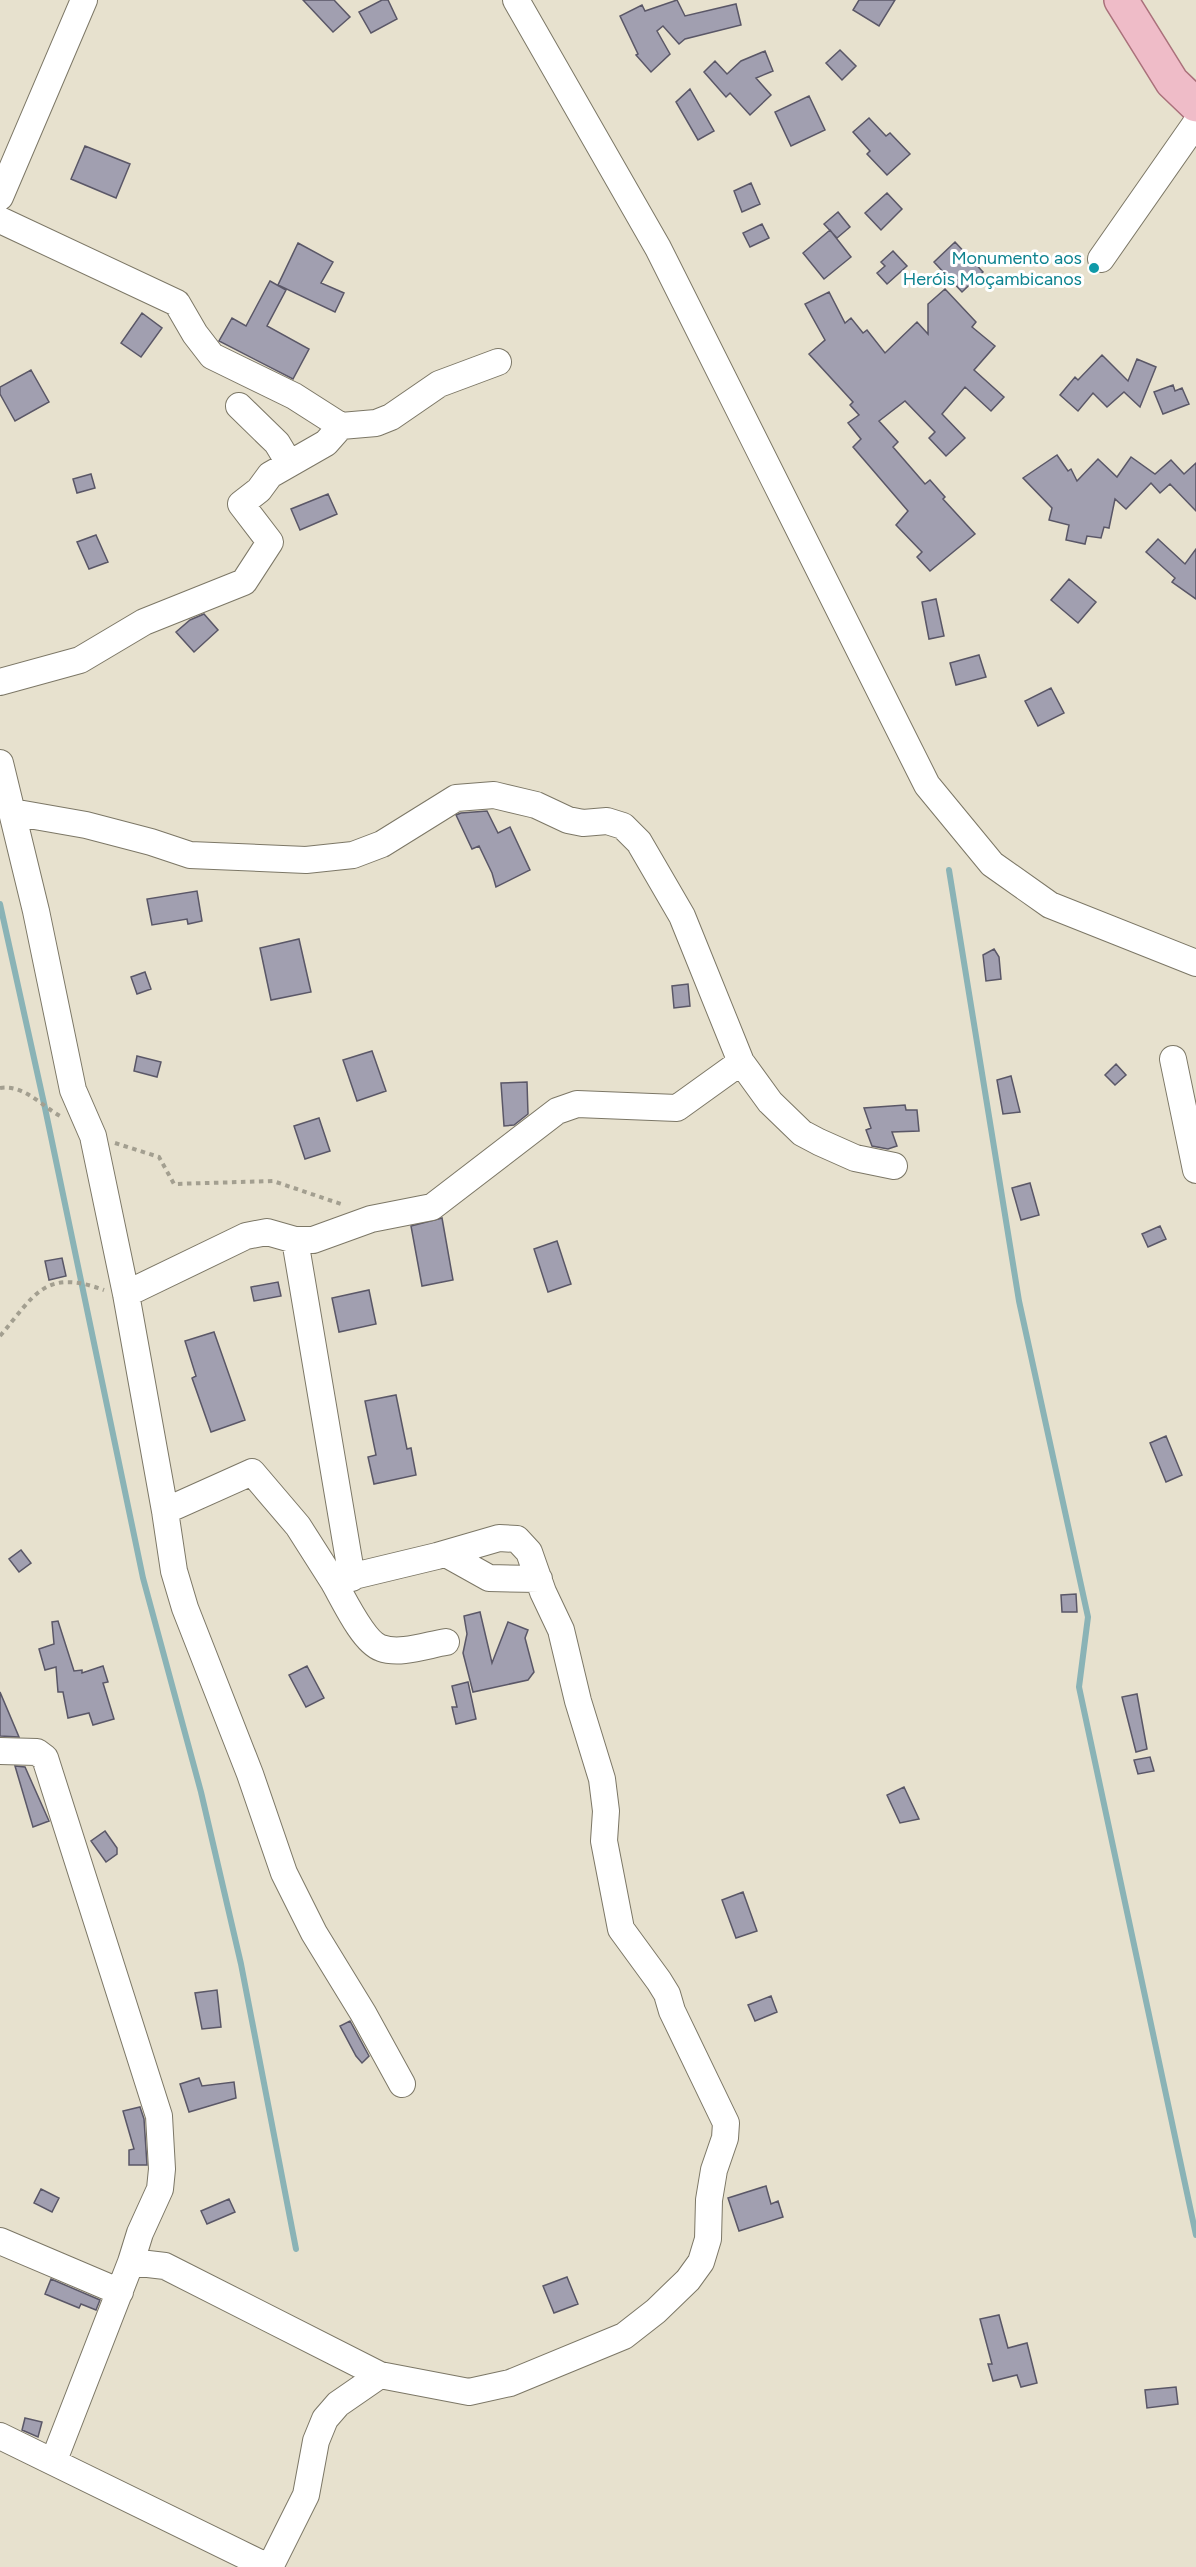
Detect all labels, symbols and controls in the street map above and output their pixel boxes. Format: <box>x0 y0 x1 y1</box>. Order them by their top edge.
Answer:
place label: Monumento aos Heróis Moçambicanos <box>903 247 1082 290</box>
marker: Monumento aos Heróis Moçambicanos <box>1087 261 1101 275</box>

